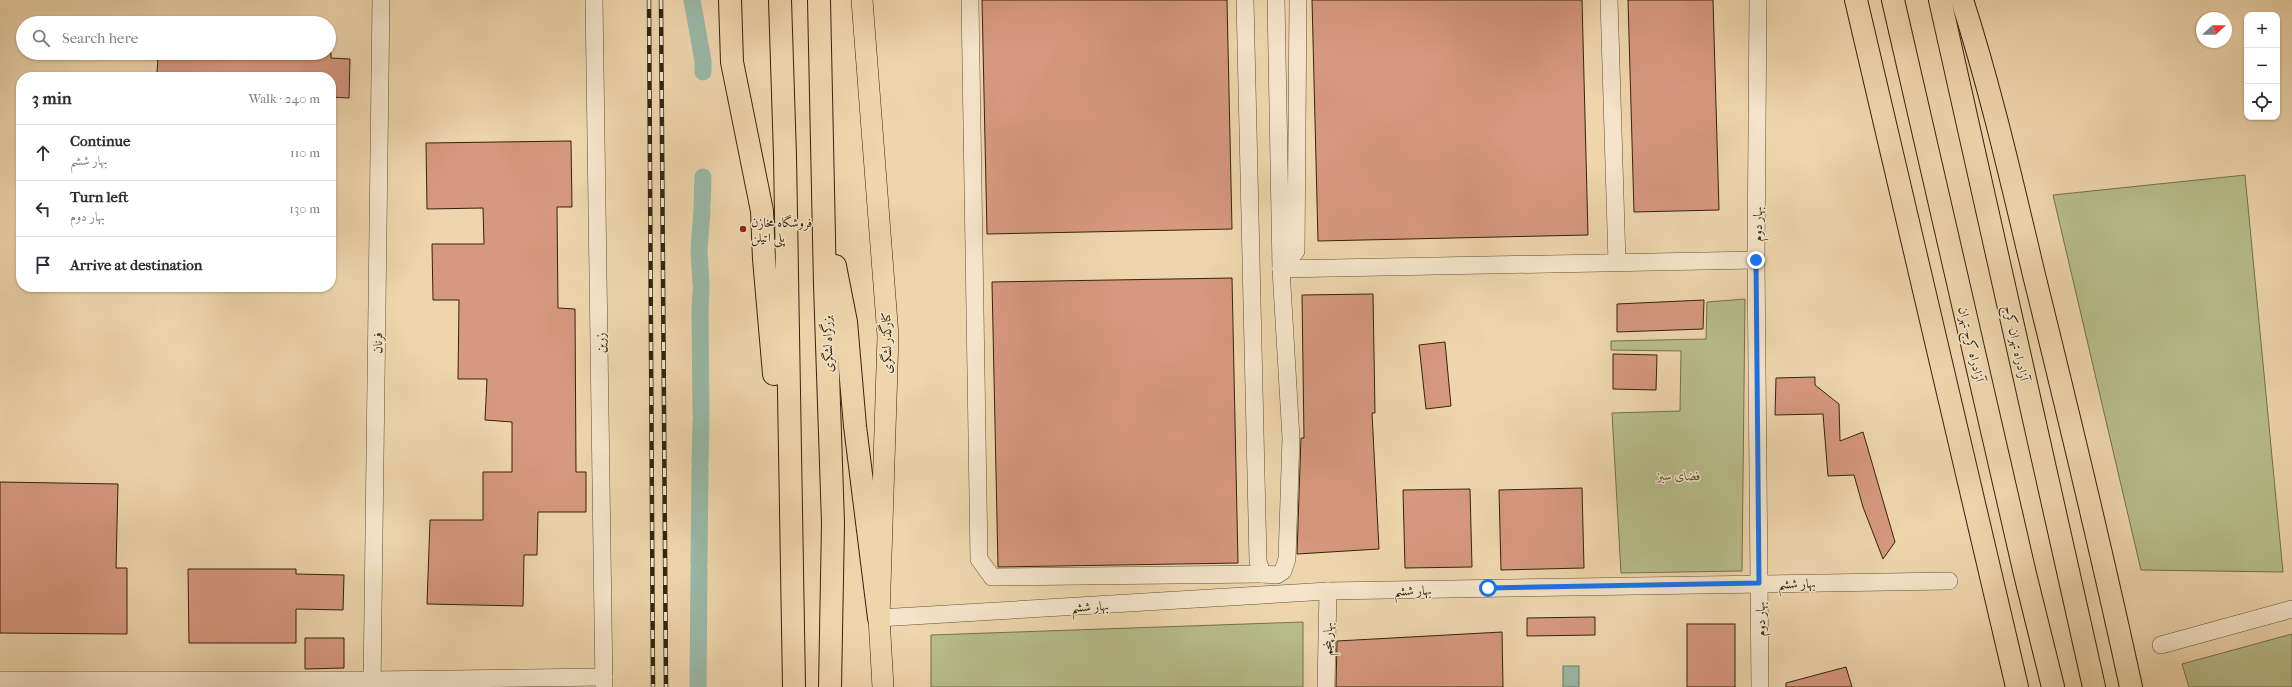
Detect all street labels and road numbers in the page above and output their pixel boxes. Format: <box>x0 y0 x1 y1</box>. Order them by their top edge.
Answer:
street label: بهار دوم <box>1750 207 1769 241</box>
street label: آزادراه تهران-کرج <box>1997 304 2032 384</box>
street label: آزادراه کرج-تهران <box>1952 305 1988 385</box>
street label: کنارگذر لشگری <box>876 312 896 374</box>
street label: بزرگراه لشگری <box>818 314 837 373</box>
street label: فرنان <box>370 332 386 354</box>
street label: زرین <box>593 333 609 353</box>
street label: بهار ششم <box>1778 576 1816 597</box>
street label: بهار ششم <box>1394 583 1432 604</box>
street label: بهار ششم <box>1071 598 1109 621</box>
street label: بهار دوم <box>1753 601 1772 637</box>
street label: بهار پنجم <box>1320 622 1340 656</box>

